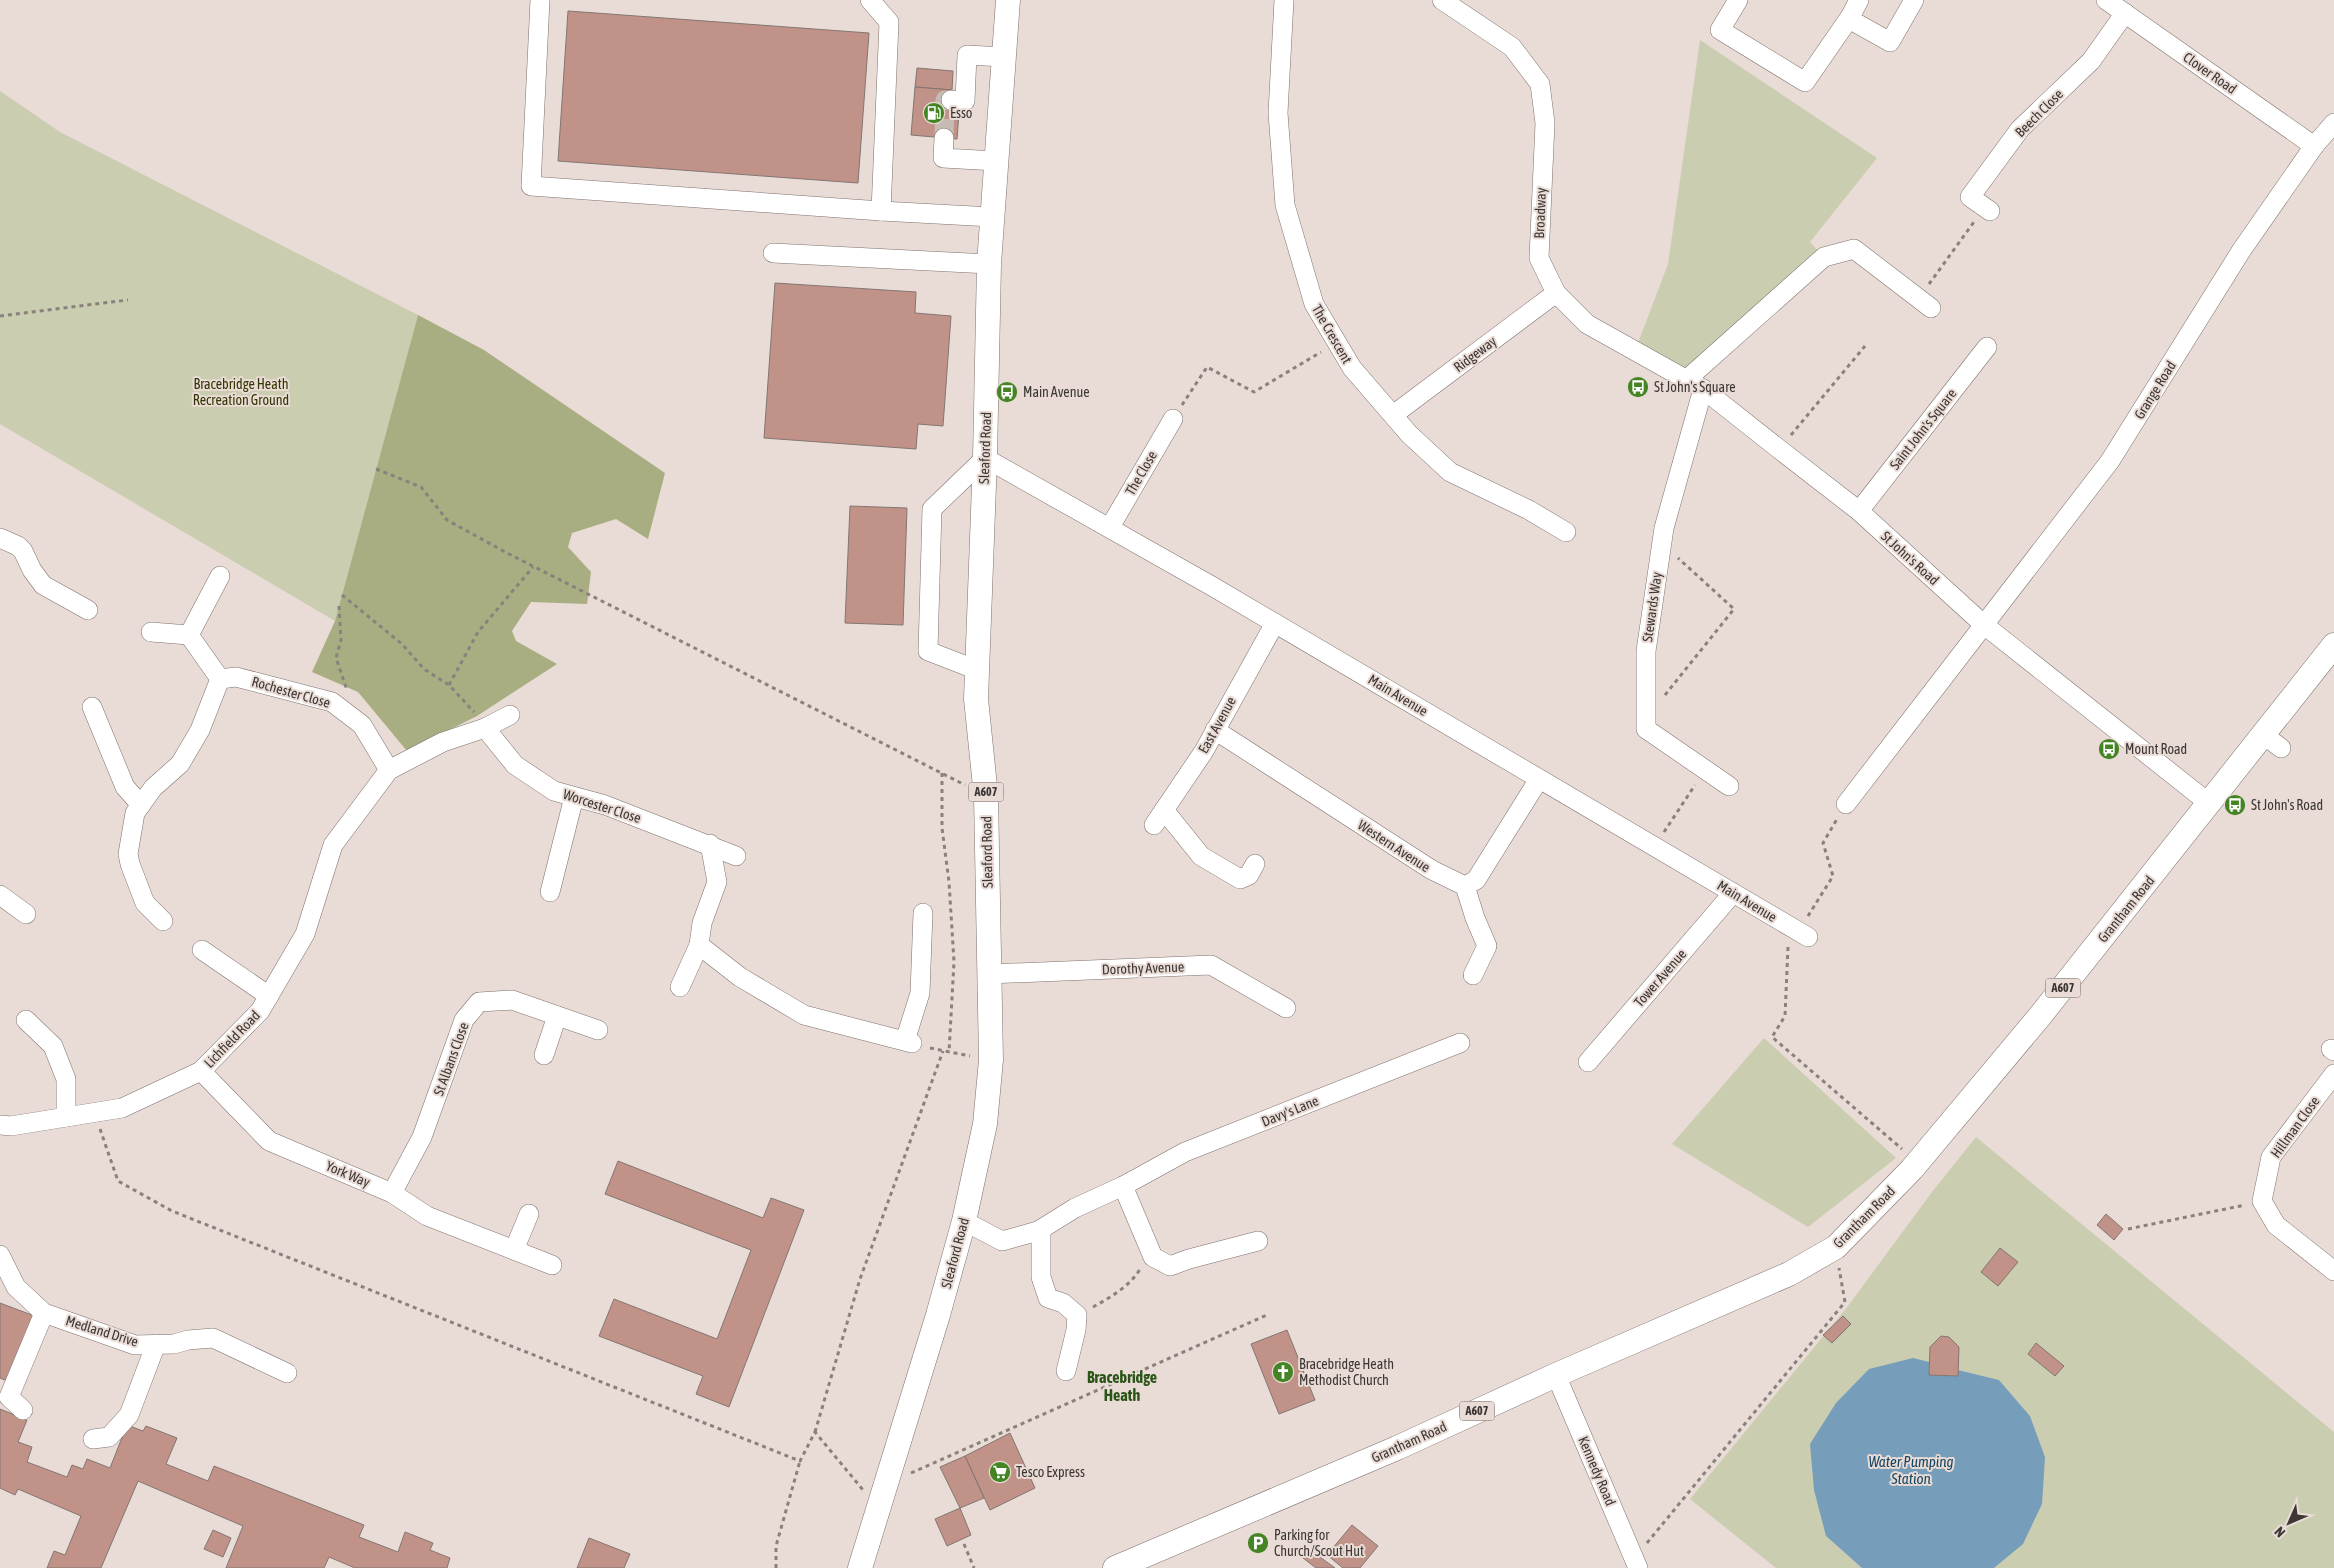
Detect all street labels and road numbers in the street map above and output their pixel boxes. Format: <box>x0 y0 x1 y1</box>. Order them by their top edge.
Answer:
street label: Clover Road <box>2180 49 2240 97</box>
street label: Beech Close <box>2012 86 2066 140</box>
street label: Broadway <box>1531 187 1549 239</box>
street label: The Crescent <box>1309 302 1355 366</box>
street label: Ridgeway <box>1450 333 1500 375</box>
street label: Grange Road <box>2131 358 2179 422</box>
street label: Saint John's Square <box>1886 385 1960 473</box>
street label: Sleaford Road <box>976 412 994 484</box>
street label: The Close <box>1122 448 1160 498</box>
street label: St John's Road <box>1878 528 1942 588</box>
street label: Stewards Way <box>1639 571 1665 643</box>
street label: Main Avenue <box>1365 671 1431 719</box>
street label: Rochester Close <box>250 673 332 711</box>
street label: East Avenue <box>1195 694 1239 756</box>
road number: A607 <box>968 782 1004 802</box>
street label: Worcester Close <box>561 786 643 826</box>
street label: Sleaford Road <box>978 816 996 888</box>
street label: Western Avenue <box>1355 817 1433 875</box>
street label: Grantham Road <box>2094 873 2158 945</box>
street label: Main Avenue <box>1714 877 1780 925</box>
street label: Tower Avenue <box>1631 946 1689 1010</box>
street label: Dorothy Avenue <box>1102 959 1184 977</box>
road number: A607 <box>2046 978 2080 998</box>
street label: Lichfield Road <box>201 1007 263 1071</box>
street label: St Albans Close <box>430 1020 472 1098</box>
street label: Davy's Lane <box>1259 1092 1321 1130</box>
street label: Hillman Close <box>2267 1093 2323 1161</box>
street label: York Way <box>324 1158 373 1190</box>
street label: Grantham Road <box>1830 1183 1898 1251</box>
street label: Sleaford Road <box>938 1216 972 1290</box>
street label: Medland Drive <box>64 1312 140 1350</box>
road number: A607 <box>1460 1402 1494 1420</box>
street label: Grantham Road <box>1369 1418 1449 1466</box>
street label: Kennedy Road <box>1575 1434 1619 1508</box>

